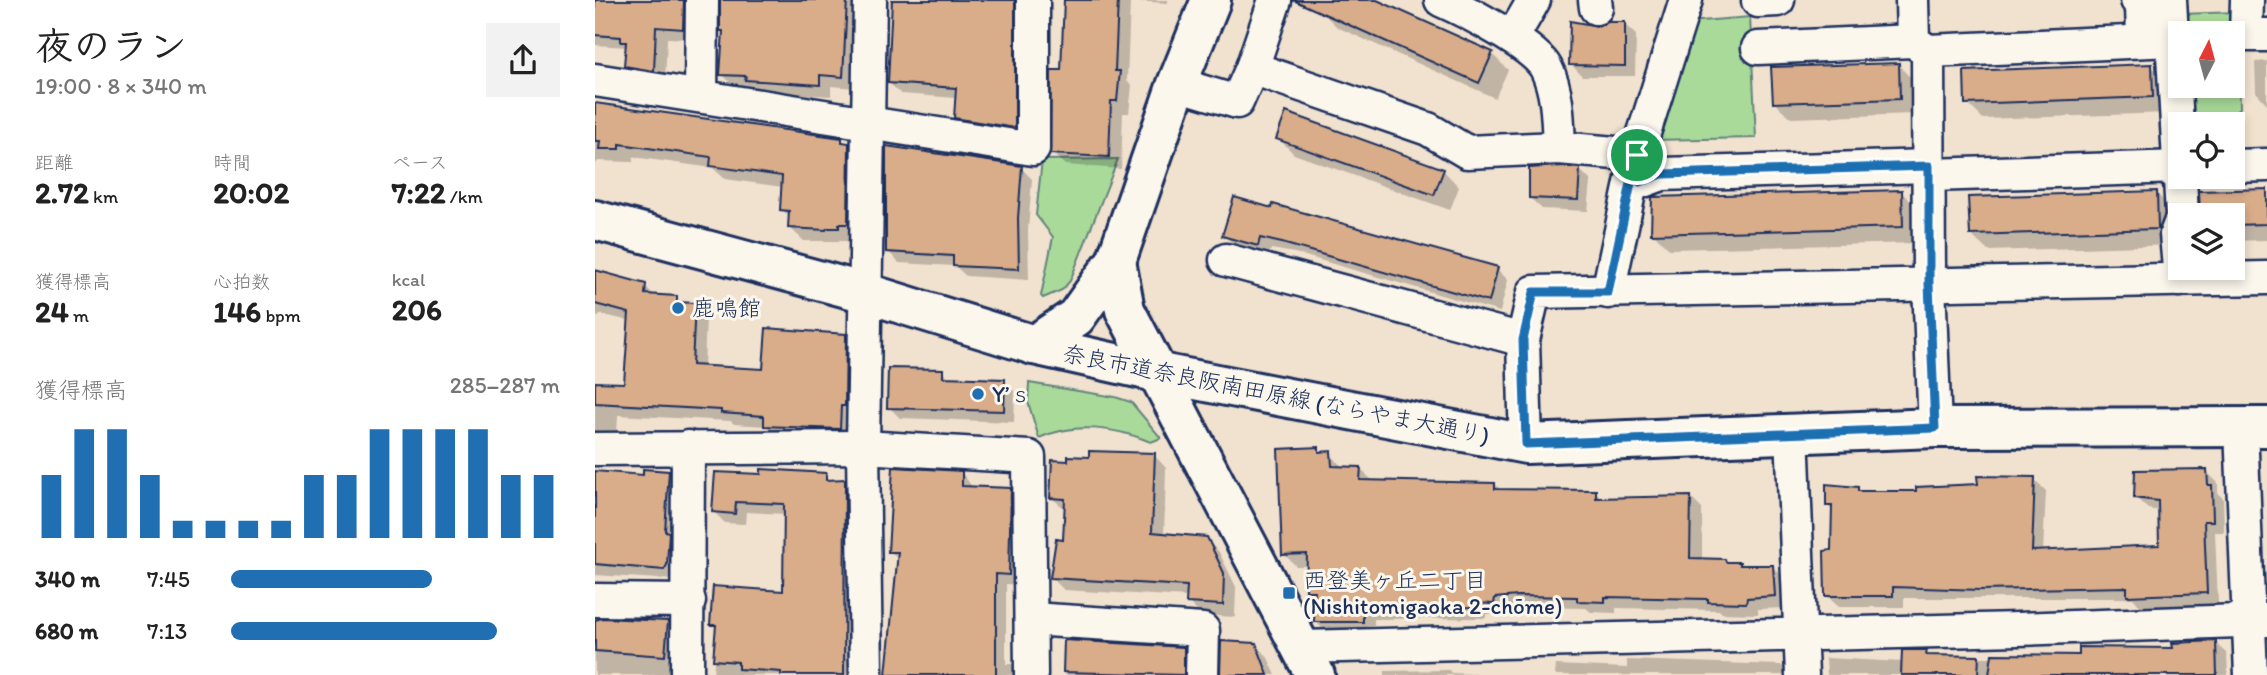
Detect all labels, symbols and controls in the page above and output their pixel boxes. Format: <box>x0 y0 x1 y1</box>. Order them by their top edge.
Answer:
north arrow <box>2168 21 2245 98</box>
map controls <box>2168 21 2245 280</box>
text: 夜のラン <box>35 23 187 69</box>
button: share <box>486 23 560 97</box>
text: 19:00 · 8 × 340 m <box>35 72 207 100</box>
button: locate <box>2168 112 2245 189</box>
pin <box>1607 125 1667 185</box>
icon: arrive <box>1618 136 1656 174</box>
text: 距離 <box>35 151 73 174</box>
text: 時間 <box>213 151 251 174</box>
text: ペース <box>392 151 448 174</box>
text: 2.72 <box>35 174 89 211</box>
text: 20:02 <box>213 174 289 211</box>
text: 7:22 <box>392 174 445 211</box>
text: km <box>89 185 118 208</box>
text: /km <box>445 185 483 208</box>
button: layers <box>2168 203 2245 280</box>
text: kcal <box>392 268 425 291</box>
text: 獲得標高 <box>35 270 111 293</box>
text: 心拍数 <box>213 270 270 293</box>
text: 206 <box>392 291 442 328</box>
text: 24 <box>35 293 69 330</box>
text: 146 <box>213 293 261 330</box>
place label: 鹿鳴館 <box>692 294 761 322</box>
marker: 鹿鳴館 <box>670 300 686 316</box>
text: m <box>69 304 89 327</box>
text: bpm <box>261 304 301 327</box>
street label: 奈良市道奈良阪南田原線 (ならやま大通り) <box>1060 339 1492 449</box>
text: 285–287 m <box>450 371 560 399</box>
text: 獲得標高 <box>35 376 127 404</box>
place label: Y’ｓ <box>992 380 1033 408</box>
marker: Y’ｓ <box>970 386 986 402</box>
text: 340 m <box>35 565 100 593</box>
text: 7:45 <box>147 565 190 593</box>
place label: 西登美ヶ丘二丁目 (Nishitomigaoka 2-chōme) <box>1303 566 1563 620</box>
marker: 西登美ヶ丘二丁目 (Nishitomigaoka 2-chōme) <box>1281 585 1297 601</box>
text: 680 m <box>35 617 98 645</box>
text: 7:13 <box>147 617 187 645</box>

